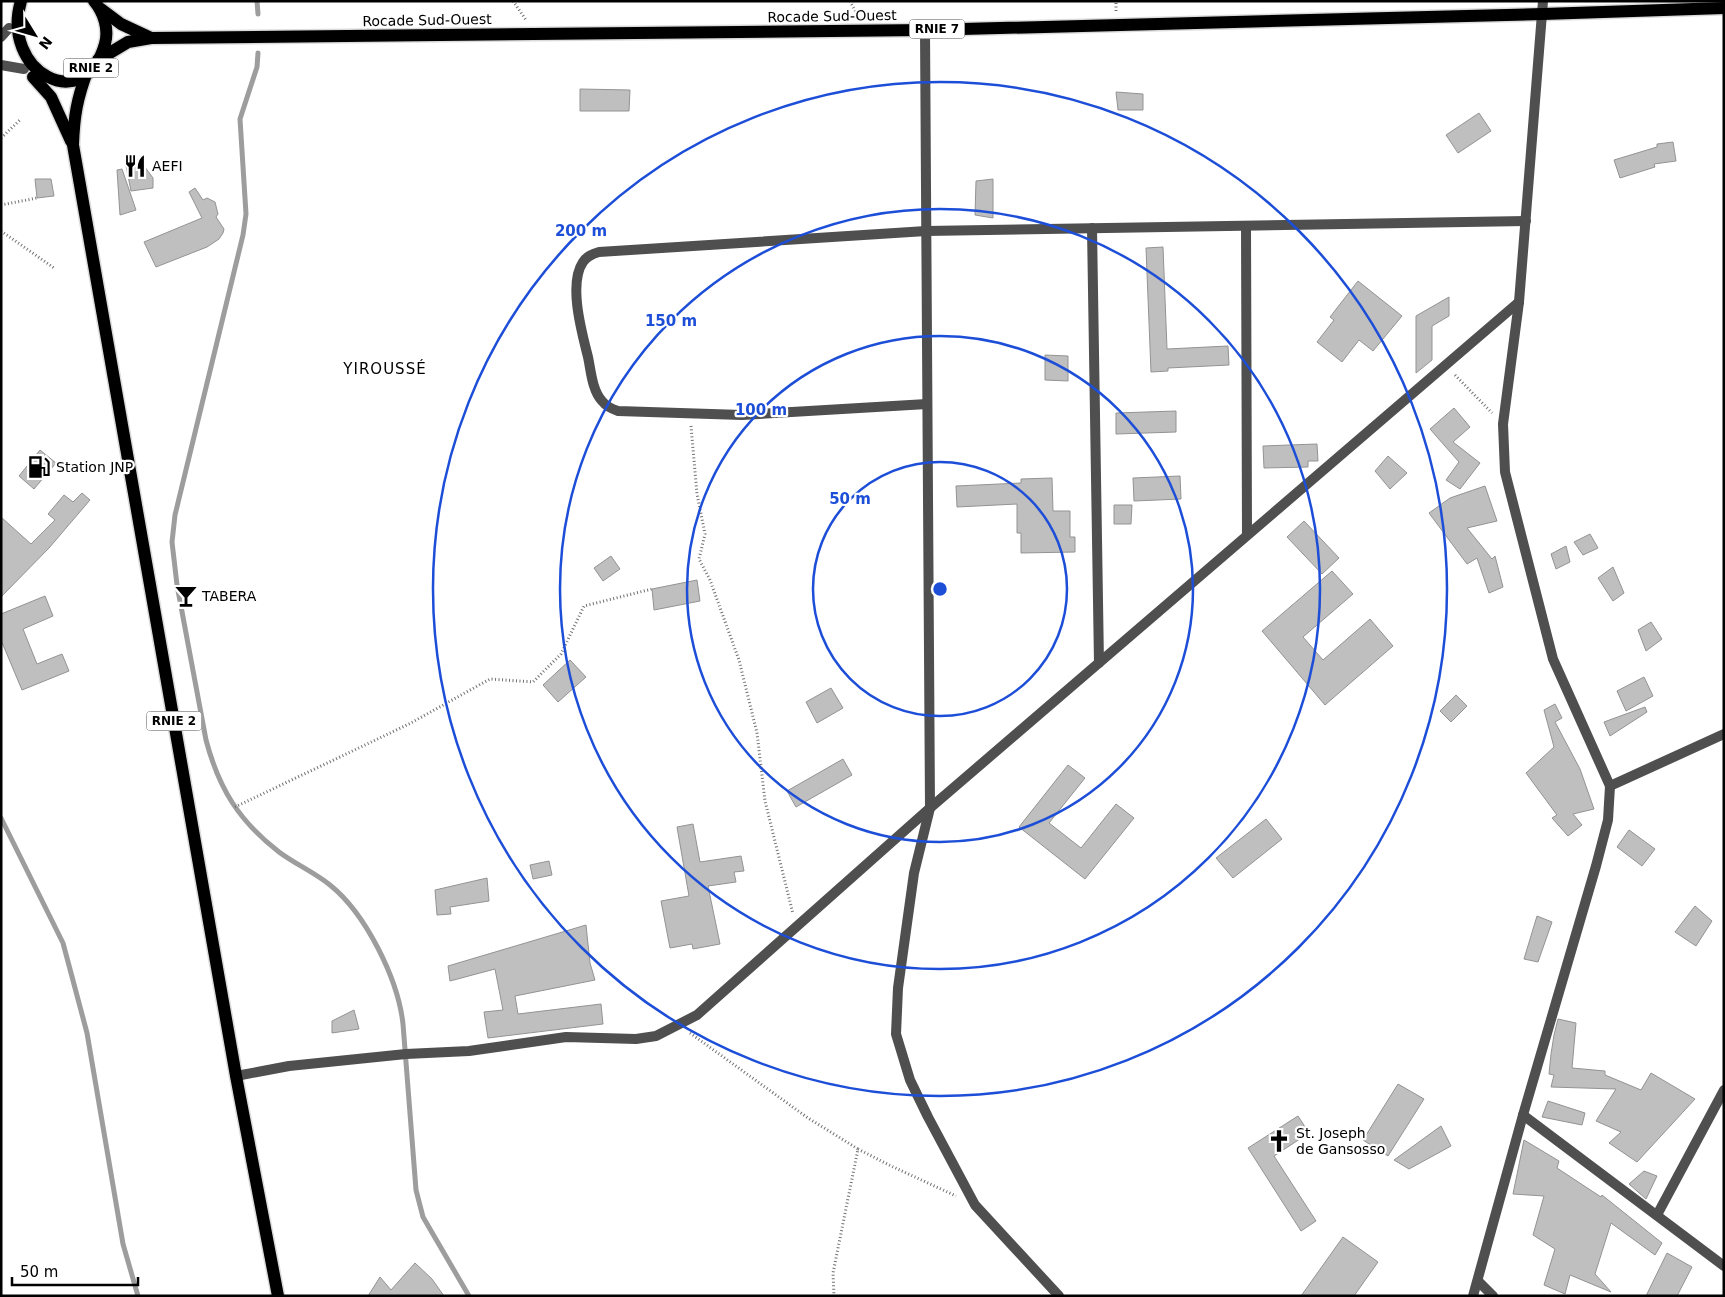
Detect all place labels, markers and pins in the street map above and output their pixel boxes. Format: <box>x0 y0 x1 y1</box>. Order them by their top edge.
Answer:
restaurant icon: AEFI <box>122 153 148 179</box>
place label: AEFI <box>152 158 183 174</box>
fuel station icon: Station JNP <box>26 454 52 480</box>
place label: Station JNP <box>56 459 133 475</box>
centre of rings <box>931 580 949 598</box>
bar icon: TABERA <box>173 583 199 609</box>
place label: TABERA <box>201 588 257 604</box>
place label: St. Joseph de Gansosso <box>1296 1125 1385 1157</box>
church icon: St. Joseph de Gansosso <box>1266 1128 1292 1154</box>

